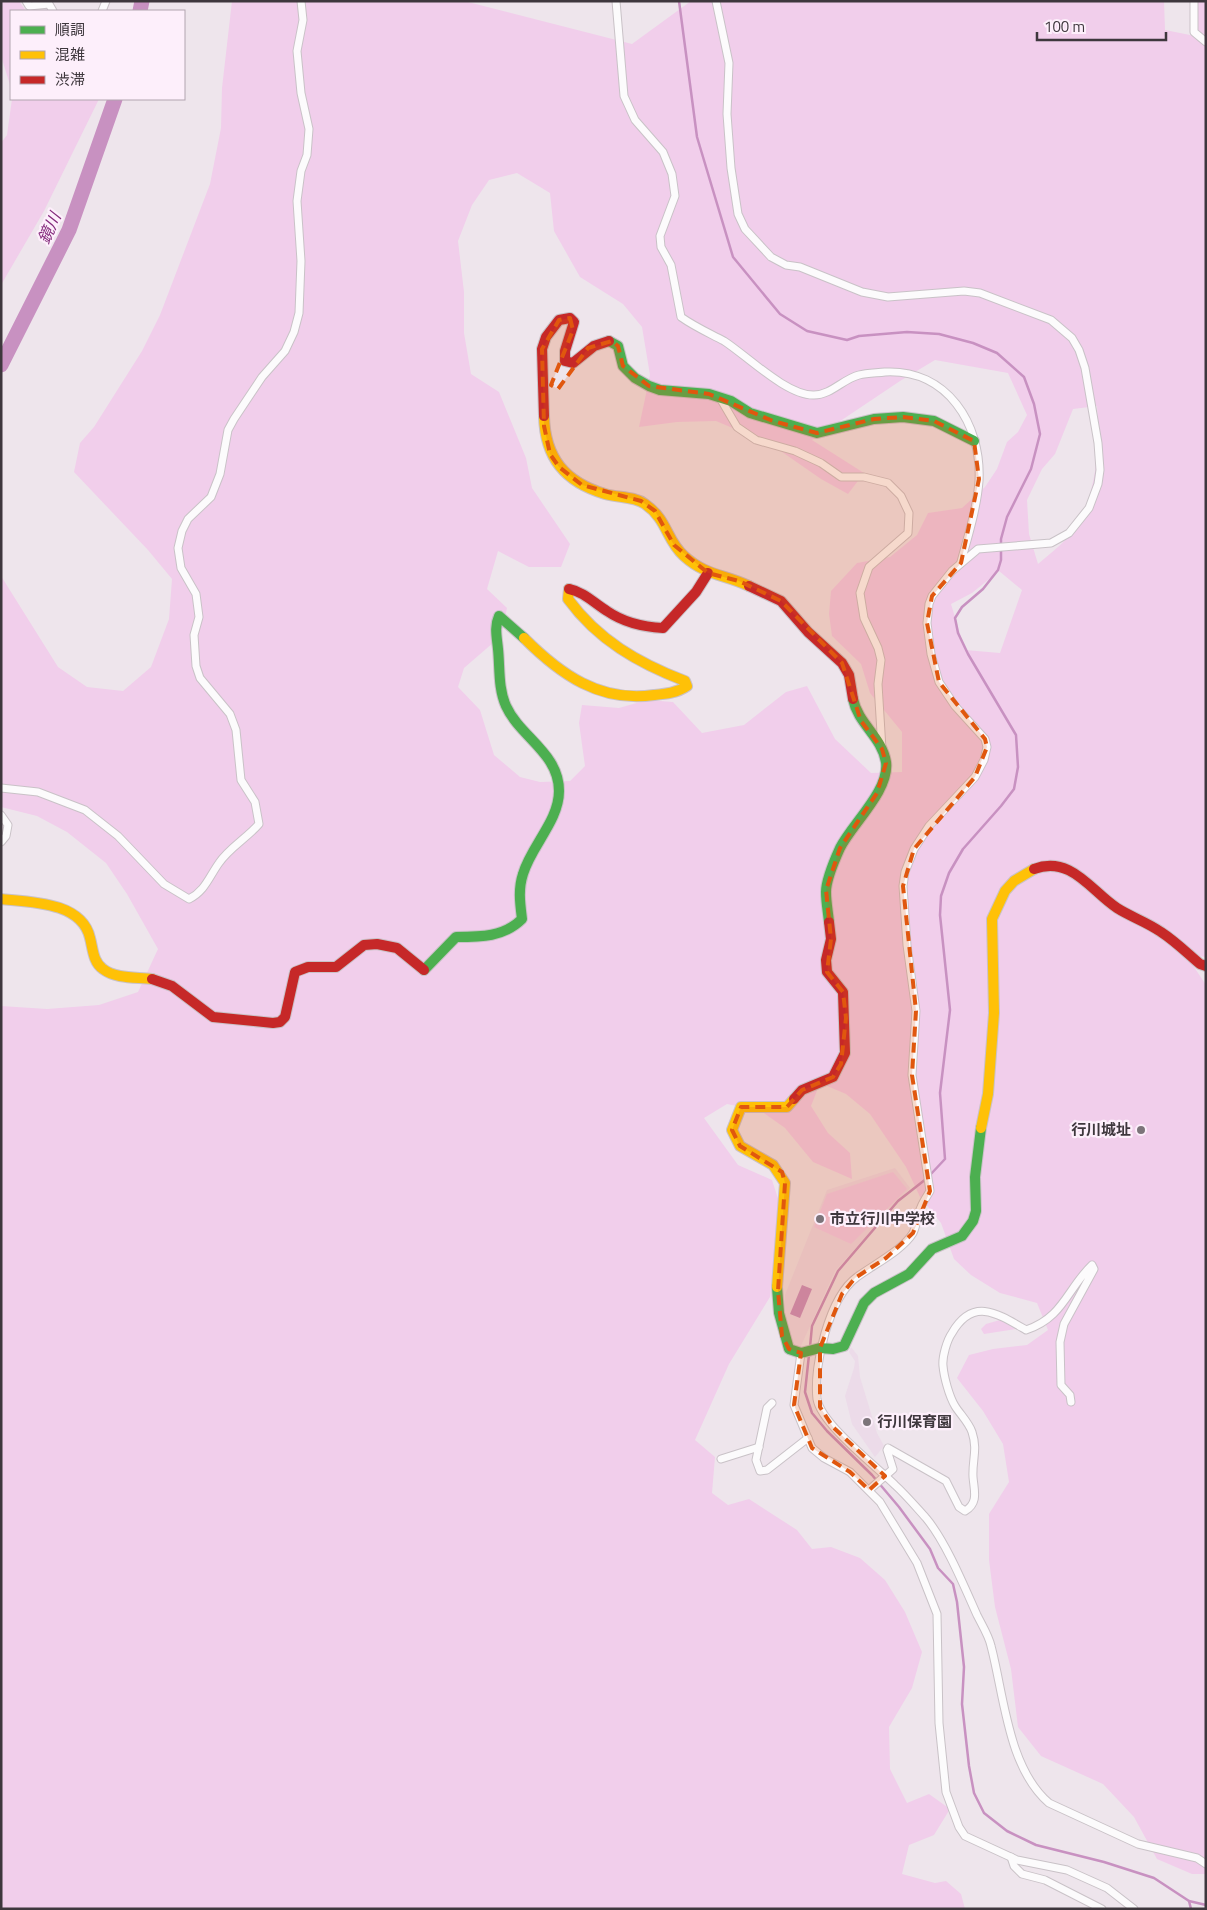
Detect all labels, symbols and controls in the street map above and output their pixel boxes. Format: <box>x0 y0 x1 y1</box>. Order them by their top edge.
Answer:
legend <box>10 10 185 100</box>
scale bar <box>1037 10 1166 42</box>
text: 100 m <box>1044 15 1085 38</box>
text: 順調 <box>55 18 85 41</box>
text: 混雑 <box>55 43 85 66</box>
text: 渋滞 <box>55 68 85 91</box>
water label: 鏡川 <box>32 207 67 248</box>
place label: 行川城址 <box>1071 1118 1131 1141</box>
marker: 行川城址 <box>1135 1124 1147 1136</box>
place label: 市立行川中学校 <box>830 1207 935 1230</box>
marker: 市立行川中学校 <box>814 1213 826 1225</box>
place label: 行川保育園 <box>877 1410 952 1433</box>
marker: 行川保育園 <box>861 1416 873 1428</box>

